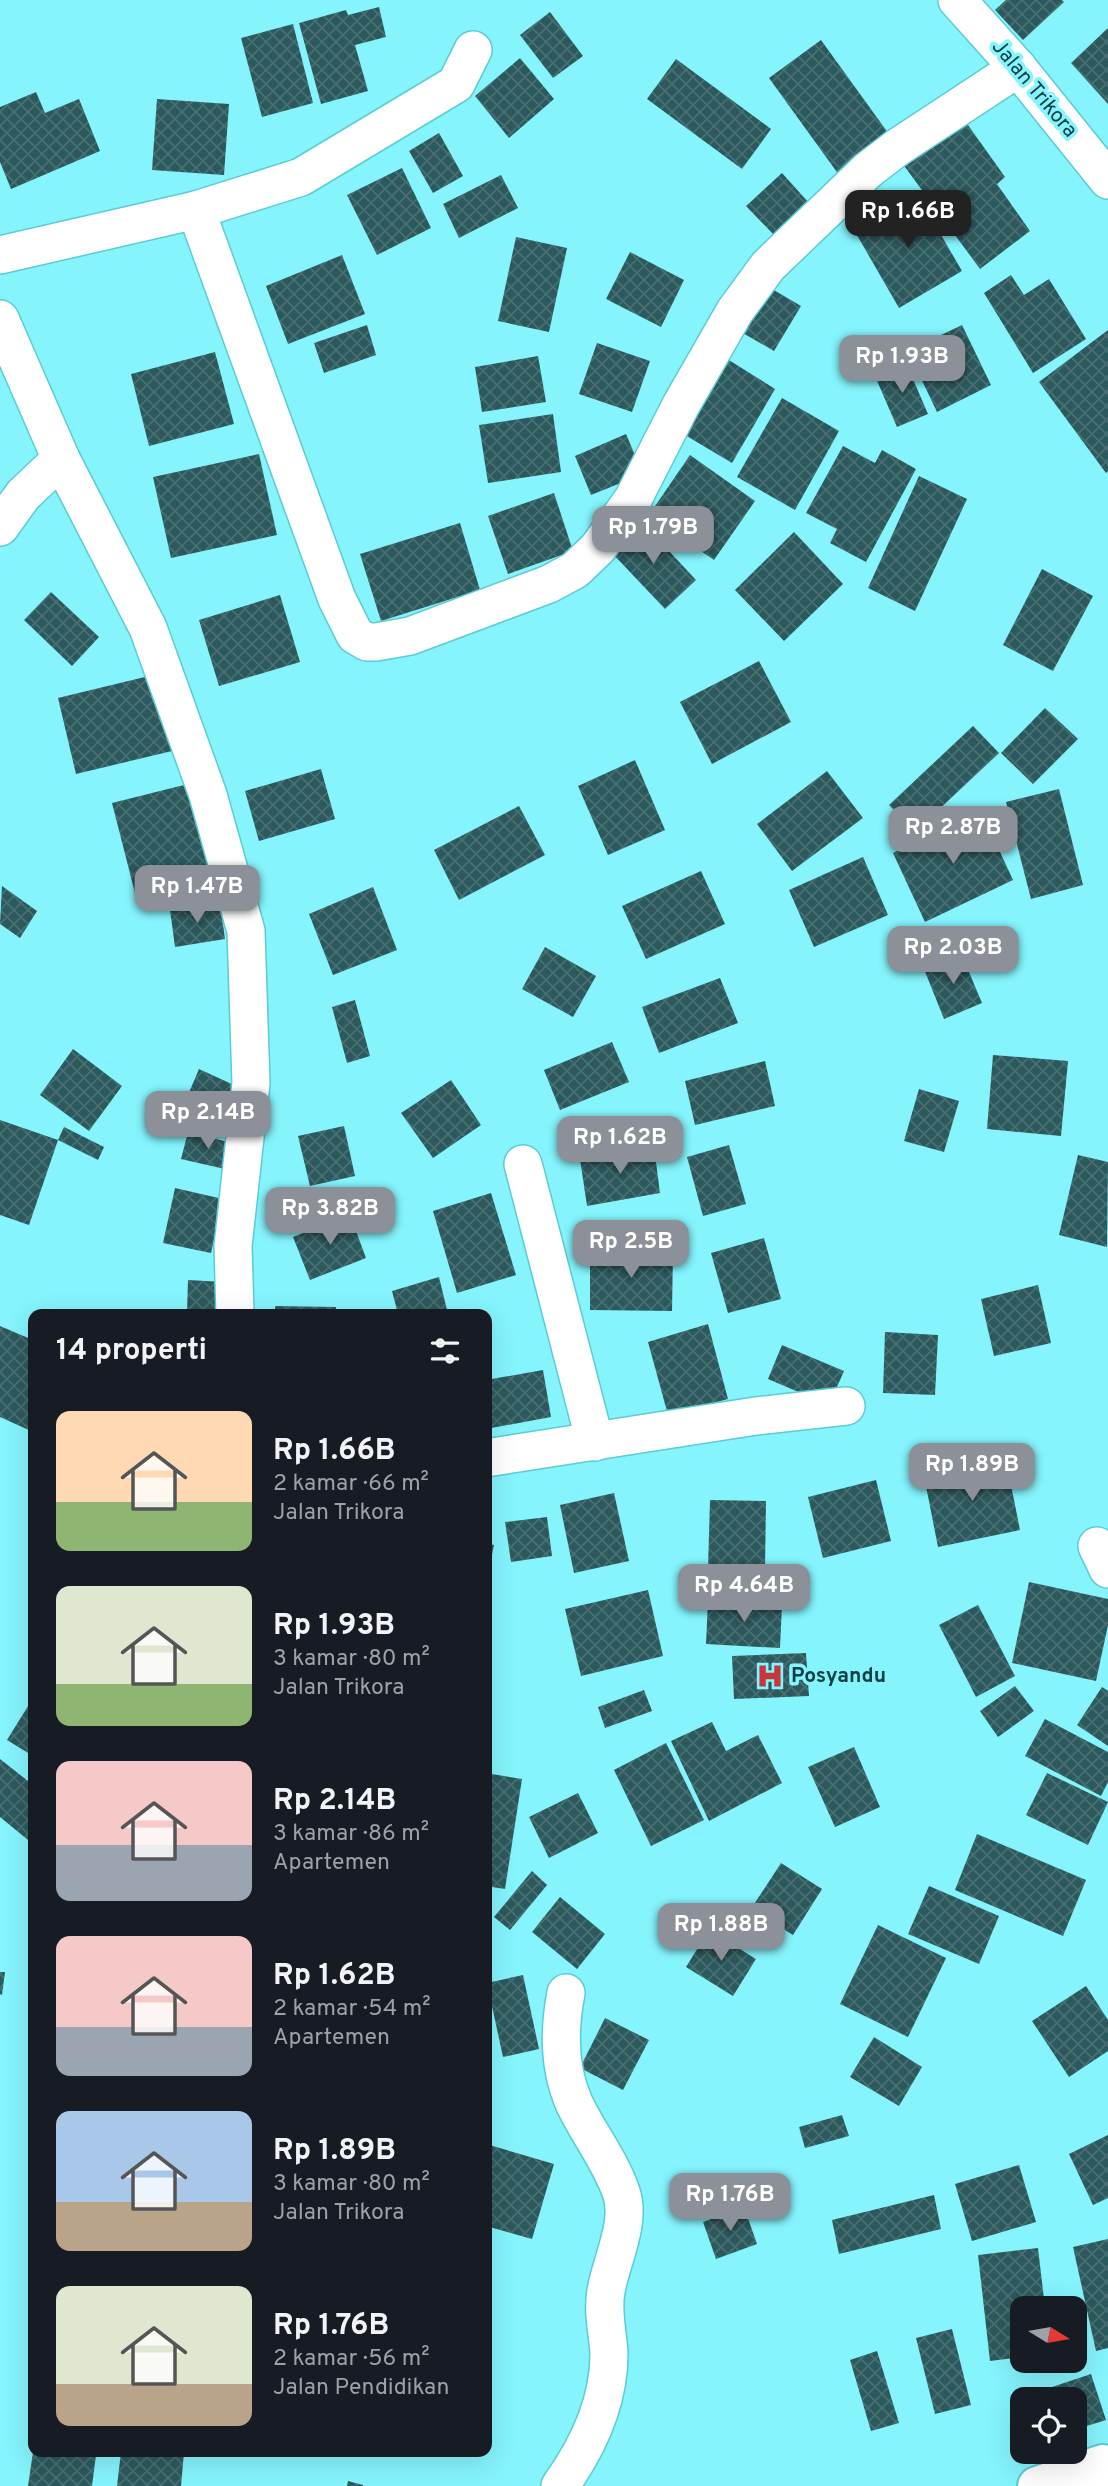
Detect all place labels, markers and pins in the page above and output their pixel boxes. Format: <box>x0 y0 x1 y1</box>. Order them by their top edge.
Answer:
pin: Rp 1.66B <box>836 190 980 250</box>
pin: Rp 1.93B <box>830 336 974 395</box>
pin: Rp 1.79B <box>581 506 725 566</box>
pin: Rp 2.87B <box>881 806 1025 866</box>
pin: Rp 1.47B <box>125 866 269 925</box>
pin: Rp 2.03B <box>881 926 1025 986</box>
pin: Rp 2.14B <box>136 1092 280 1151</box>
pin: Rp 1.62B <box>548 1116 692 1176</box>
pin: Rp 3.82B <box>258 1188 402 1247</box>
pin: Rp 2.5B <box>566 1220 696 1280</box>
pin: Rp 1.89B <box>900 1444 1044 1503</box>
pin: Rp 4.64B <box>672 1564 816 1624</box>
hospital icon: Posyandu <box>755 1661 785 1691</box>
place label: Posyandu <box>791 1663 886 1690</box>
pin: Rp 1.88B <box>649 1904 793 1963</box>
pin: Rp 1.76B <box>658 2174 802 2233</box>

